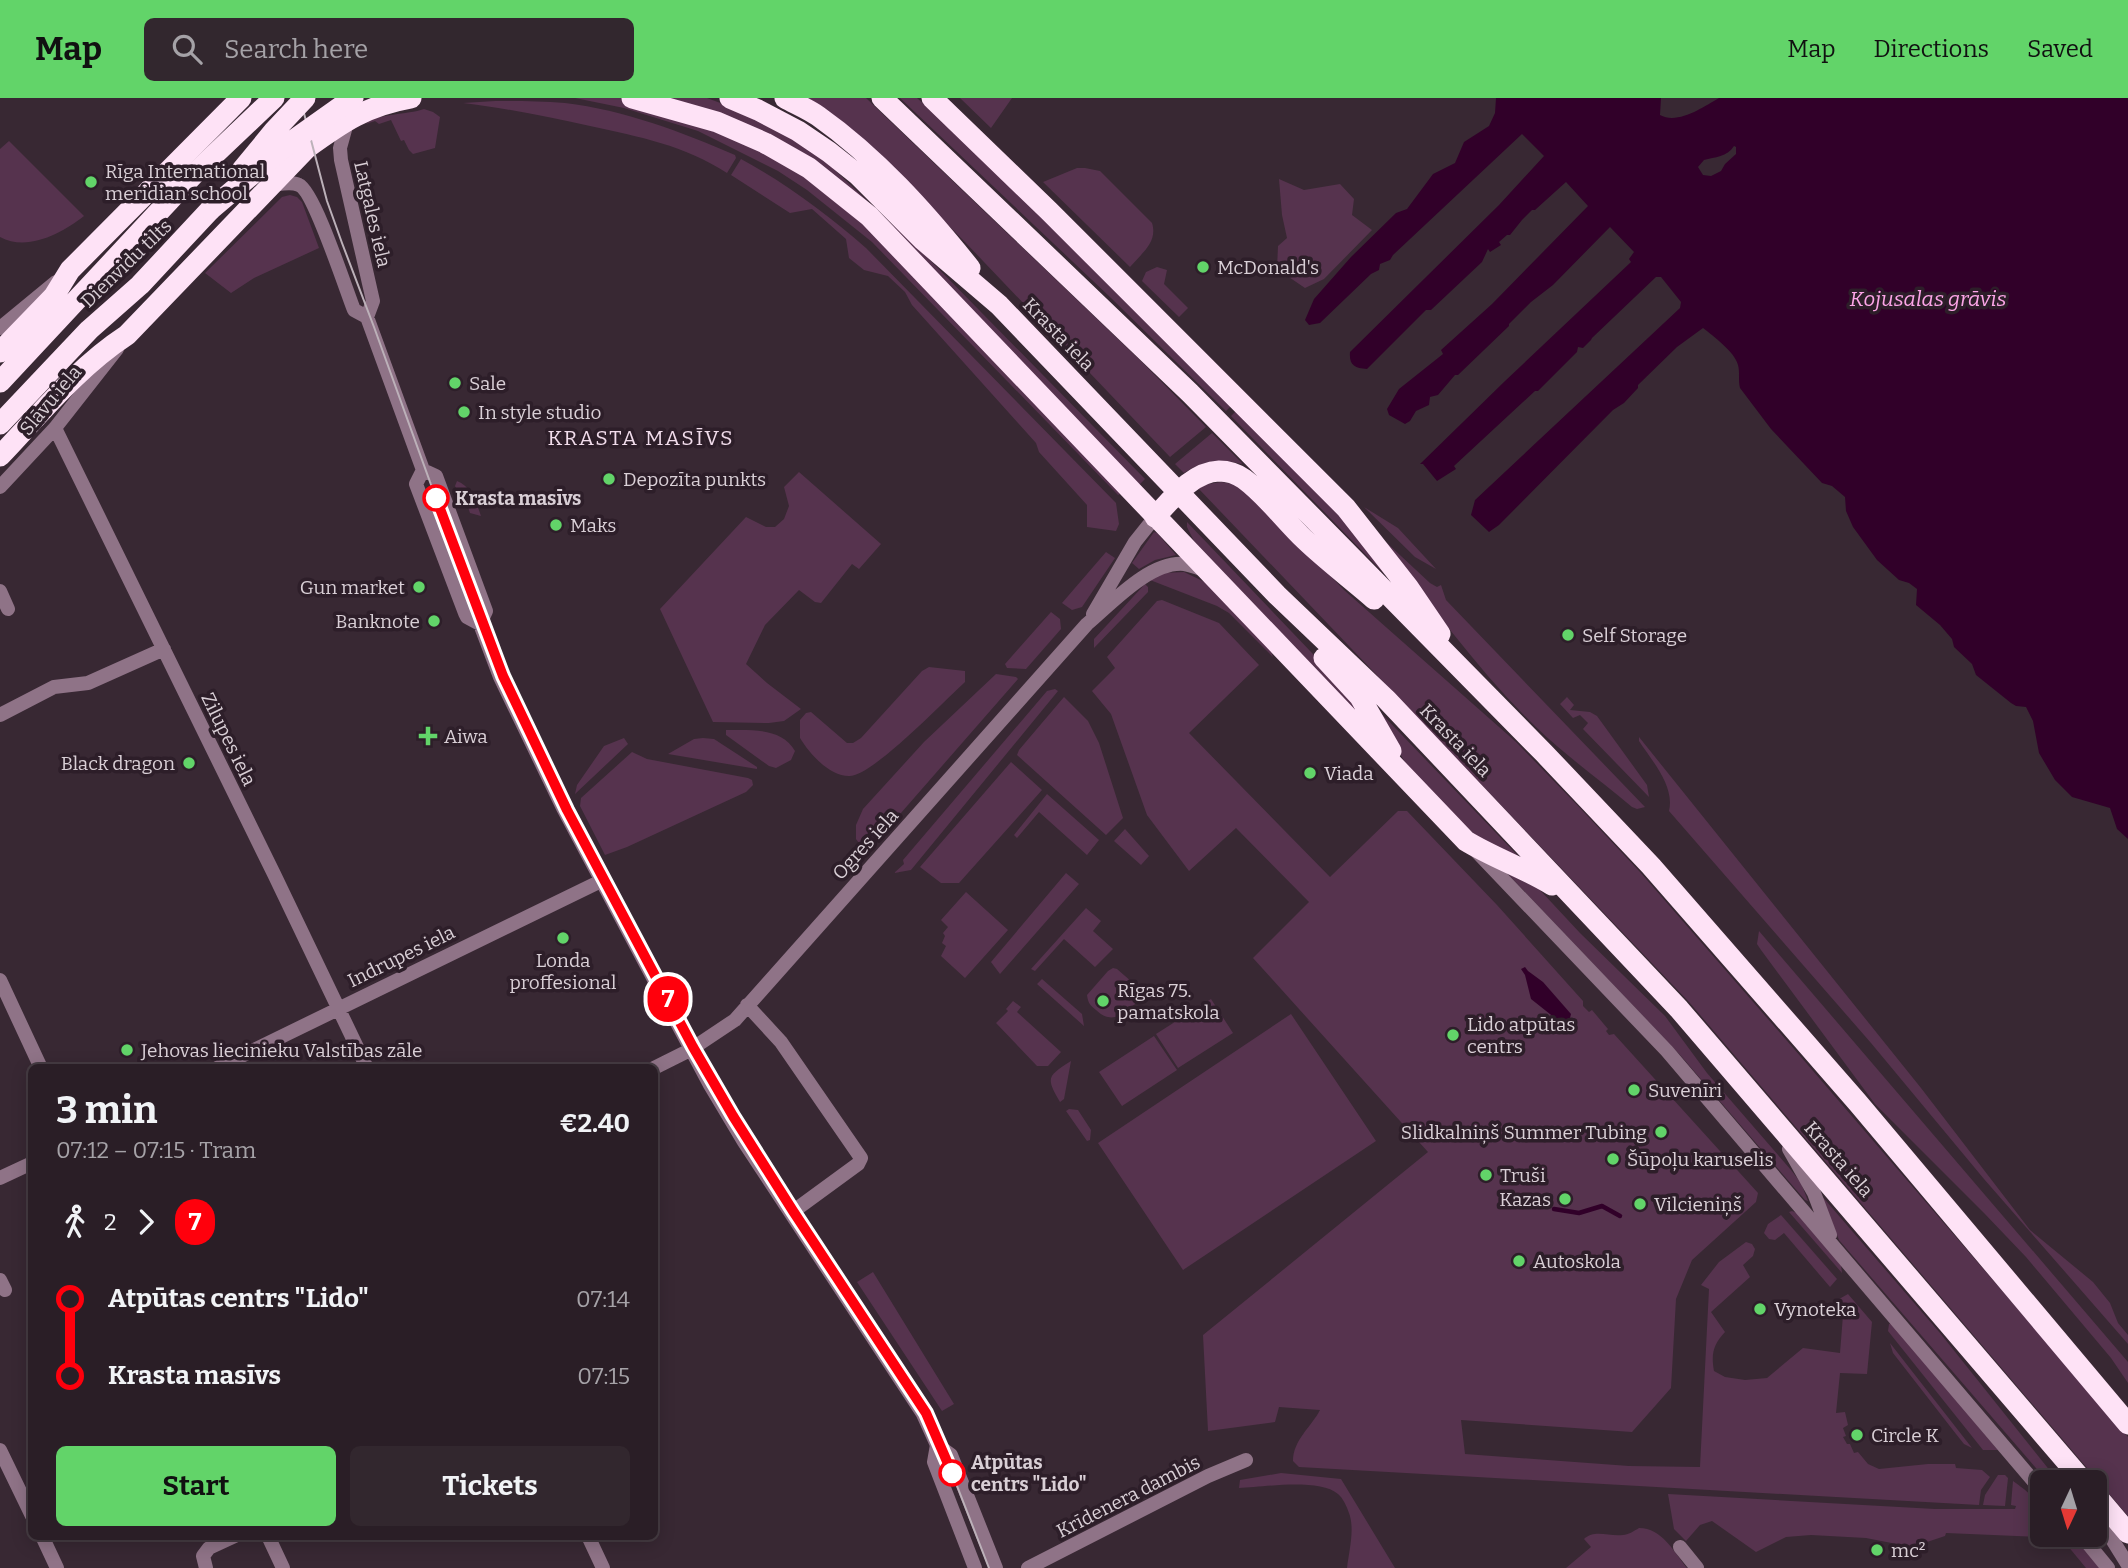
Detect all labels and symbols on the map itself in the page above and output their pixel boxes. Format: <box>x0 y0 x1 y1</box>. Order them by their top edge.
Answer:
street label: Latgales iela <box>349 159 396 270</box>
place label: Rīga International meridian school <box>105 160 265 205</box>
marker: Rīga International meridian school <box>83 174 99 190</box>
street label: Dienvidu tilts <box>76 214 176 312</box>
place label: McDonald's <box>1217 256 1319 279</box>
marker: McDonald's <box>1195 259 1211 275</box>
water label: Kojusalas grāvis <box>1850 286 2006 312</box>
street label: Krasta iela <box>1018 293 1100 376</box>
street label: Slāvu iela <box>15 360 87 440</box>
place label: Sale <box>469 372 506 395</box>
marker: Sale <box>447 375 463 391</box>
place label: In style studio <box>478 401 601 424</box>
marker: In style studio <box>456 404 472 420</box>
district label: KRASTA MASĪVS <box>547 425 735 451</box>
place label: Depozīta punkts <box>623 468 766 491</box>
marker: Depozīta punkts <box>601 471 617 487</box>
marker: Krasta masīvs <box>423 485 449 511</box>
place label: Krasta masīvs <box>455 487 581 510</box>
place label: Maks <box>570 514 616 537</box>
marker: Maks <box>548 517 564 533</box>
place label: Gun market <box>300 576 405 599</box>
marker: Gun market <box>411 579 427 595</box>
place label: Banknote <box>335 610 420 633</box>
marker: Banknote <box>426 613 442 629</box>
place label: Self Storage <box>1582 624 1687 647</box>
marker: Self Storage <box>1560 627 1576 643</box>
street label: Zilupes iela <box>196 689 261 790</box>
street label: Krasta iela <box>1415 699 1497 782</box>
place label: Aiwa <box>444 725 488 748</box>
marker: Aiwa <box>418 726 438 746</box>
place label: Black dragon <box>61 752 175 775</box>
marker: Black dragon <box>181 755 197 771</box>
place label: Viada <box>1324 762 1374 785</box>
marker: Viada <box>1302 765 1318 781</box>
street label: Ogres iela <box>828 804 903 884</box>
street label: Indrupes iela <box>344 920 459 992</box>
marker: Londa proffesional <box>555 930 571 946</box>
place label: Londa proffesional <box>510 949 616 994</box>
line badge: 7 <box>645 976 691 1022</box>
place label: Rīgas 75. pamatskola <box>1117 979 1220 1024</box>
marker: Rīgas 75. pamatskola <box>1095 993 1111 1009</box>
place label: Lido atpūtas centrs <box>1467 1013 1575 1058</box>
marker: Lido atpūtas centrs <box>1445 1027 1461 1043</box>
place label: Jehovas liecinieku Valstības zāle <box>140 1039 422 1062</box>
marker: Jehovas liecinieku Valstības zāle <box>119 1042 135 1058</box>
place label: Suvenīri <box>1648 1079 1722 1102</box>
marker: Suvenīri <box>1626 1082 1642 1098</box>
street label: Krasta iela <box>1799 1117 1878 1202</box>
place label: Slidkalniņš Summer Tubing <box>1401 1121 1647 1145</box>
marker: Slidkalniņš Summer Tubing <box>1653 1124 1669 1140</box>
place label: Šūpoļu karuselis <box>1627 1148 1774 1172</box>
marker: Šūpoļu karuselis <box>1605 1151 1621 1167</box>
place label: Truši <box>1500 1164 1546 1187</box>
marker: Truši <box>1478 1167 1494 1183</box>
place label: Kazas <box>1499 1188 1551 1211</box>
marker: Kazas <box>1557 1191 1573 1207</box>
place label: Vilcieniņš <box>1654 1193 1742 1217</box>
marker: Vilcieniņš <box>1632 1196 1648 1212</box>
place label: Autoskola <box>1533 1250 1622 1273</box>
marker: Autoskola <box>1511 1253 1527 1269</box>
place label: Vynoteka <box>1774 1298 1857 1321</box>
marker: Vynoteka <box>1752 1301 1768 1317</box>
place label: Circle K <box>1871 1424 1939 1447</box>
marker: Circle K <box>1849 1427 1865 1443</box>
street label: Krīdenera dambis <box>1052 1450 1204 1543</box>
place label: Atpūtas centrs "Lido" <box>971 1451 1087 1496</box>
marker: Atpūtas centrs "Lido" <box>939 1460 965 1486</box>
north arrow <box>2030 1470 2107 1547</box>
place label: mc² <box>1891 1539 1926 1562</box>
marker: mc² <box>1869 1542 1885 1558</box>

